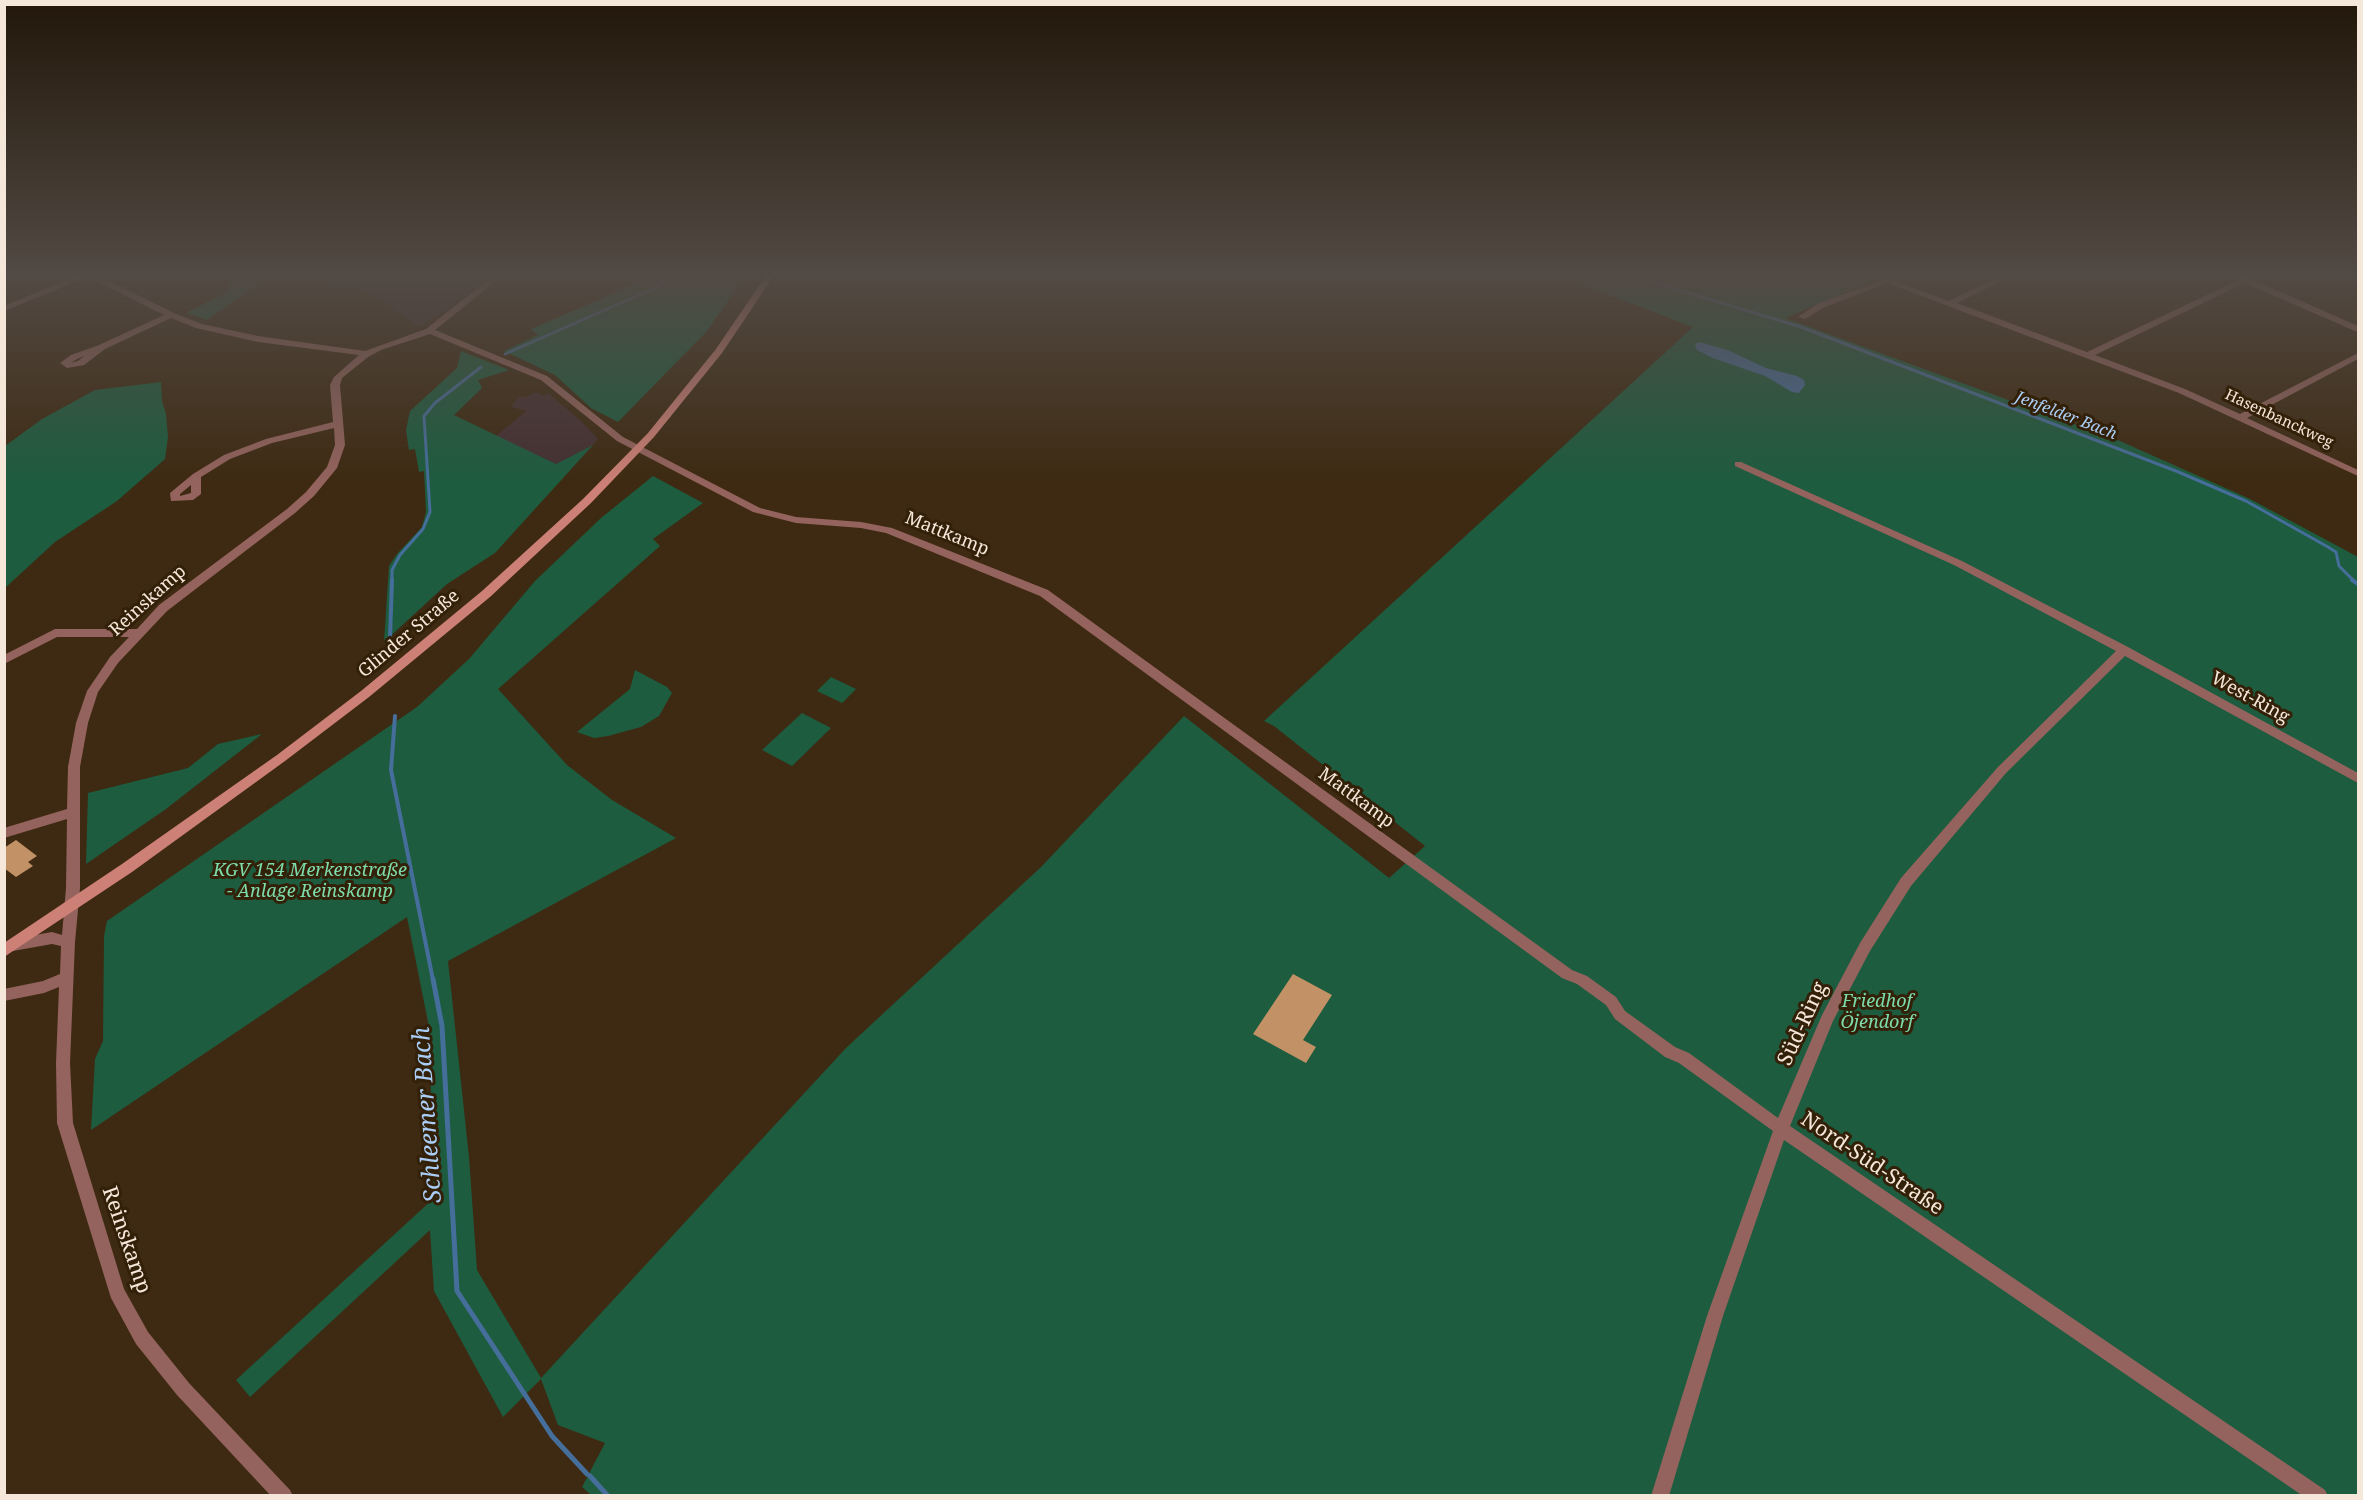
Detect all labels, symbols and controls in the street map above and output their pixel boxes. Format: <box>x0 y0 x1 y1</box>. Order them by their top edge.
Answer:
street label: Hasenbanckweg <box>2222 386 2336 452</box>
water label: Jenfelder Bach <box>2013 388 2119 444</box>
street label: Mattkamp <box>902 507 992 561</box>
street label: Reinskamp <box>105 561 191 641</box>
street label: Glinder Straße <box>354 585 464 683</box>
street label: West-Ring <box>2207 668 2293 728</box>
street label: Mattkamp <box>1314 763 1398 833</box>
park label: KGV 154 Merkenstraße - Anlage Reinskamp <box>213 860 407 902</box>
street label: Süd-Ring <box>1773 978 1833 1070</box>
park label: Friedhof Öjendorf <box>1840 991 1914 1034</box>
water label: Schleemer Bach <box>407 1026 449 1204</box>
street label: Nord-Süd-Straße <box>1796 1107 1948 1221</box>
street label: Reinskamp <box>96 1183 156 1297</box>

